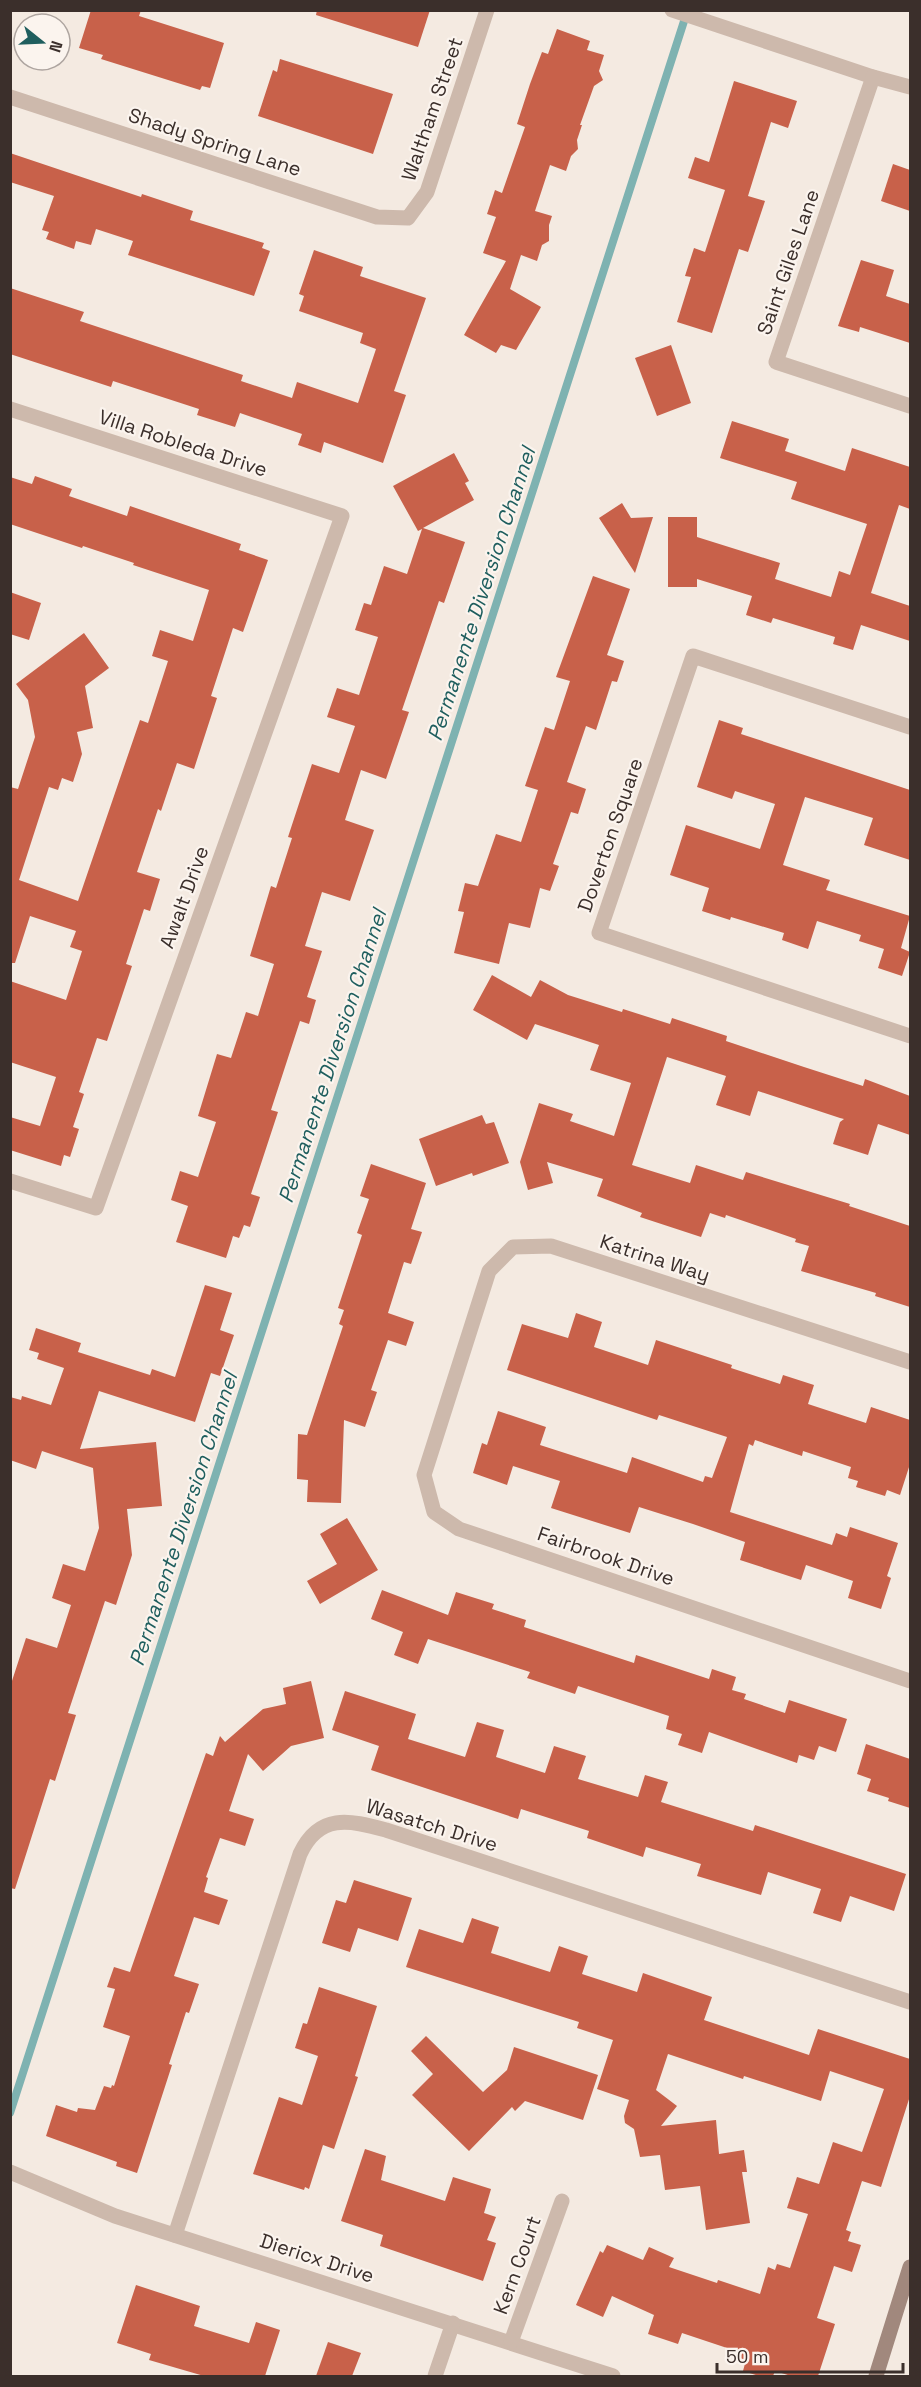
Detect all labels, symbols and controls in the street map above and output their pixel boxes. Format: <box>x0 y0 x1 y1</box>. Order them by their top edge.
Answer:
north arrow <box>12 12 72 72</box>
street label: Waltham Street <box>395 34 469 184</box>
text: N <box>44 38 67 55</box>
street label: Shady Spring Lane <box>125 102 305 182</box>
street label: Saint Giles Lane <box>751 186 825 338</box>
street label: Villa Robleda Drive <box>95 403 271 483</box>
water label: Permanente Diversion Channel <box>421 441 542 744</box>
street label: Doverton Square <box>571 754 649 916</box>
street label: Awalt Drive <box>153 842 215 952</box>
water label: Permanente Diversion Channel <box>272 903 393 1206</box>
street label: Katrina Way <box>597 1228 713 1288</box>
water label: Permanente Diversion Channel <box>123 1366 244 1669</box>
street label: Fairbrook Drive <box>534 1520 678 1592</box>
street label: Wasatch Drive <box>363 1793 501 1857</box>
street label: Kern Court <box>487 2212 547 2318</box>
street label: Diericx Drive <box>257 2227 377 2289</box>
scale bar <box>717 2336 903 2374</box>
text: 50 m <box>726 2345 768 2368</box>

